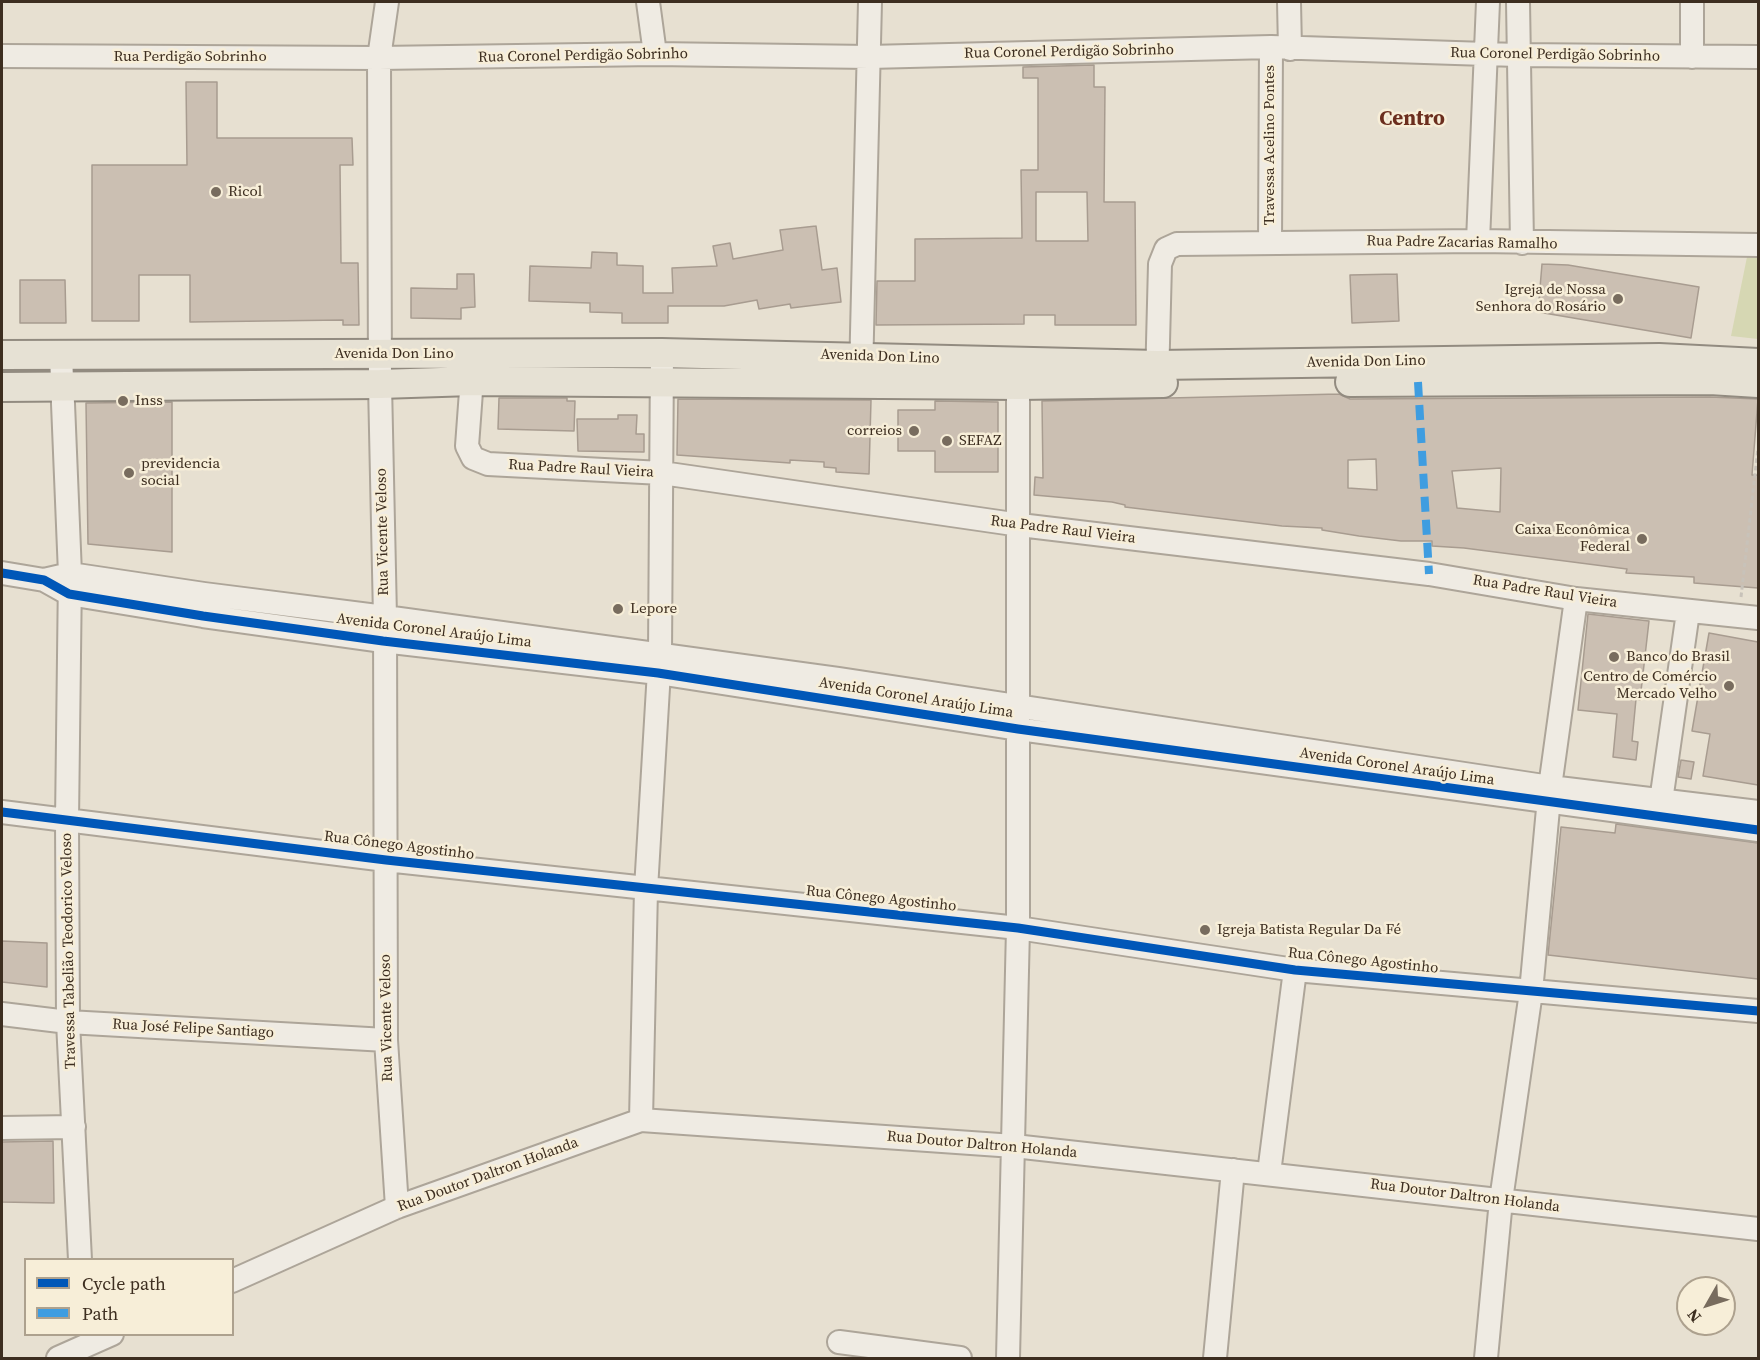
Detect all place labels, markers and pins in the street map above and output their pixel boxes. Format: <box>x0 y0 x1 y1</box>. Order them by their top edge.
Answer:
place label: Ricol <box>228 183 262 201</box>
marker: Ricol <box>209 185 223 199</box>
place label: Igreja de Nossa Senhora do Rosário <box>1476 281 1606 316</box>
marker: Igreja de Nossa Senhora do Rosário <box>1611 292 1625 306</box>
place label: Inss <box>135 392 163 410</box>
marker: Inss <box>116 394 130 408</box>
place label: correios <box>847 422 902 440</box>
marker: correios <box>907 424 921 438</box>
place label: SEFAZ <box>959 432 1001 450</box>
marker: SEFAZ <box>940 434 954 448</box>
place label: previdencia social <box>141 455 220 490</box>
marker: previdencia social <box>122 466 136 480</box>
place label: Caixa Econômica Federal <box>1515 521 1630 556</box>
marker: Caixa Econômica Federal <box>1635 532 1649 546</box>
place label: Lepore <box>630 600 677 618</box>
marker: Lepore <box>611 602 625 616</box>
place label: Banco do Brasil <box>1626 648 1730 666</box>
marker: Banco do Brasil <box>1607 650 1621 664</box>
place label: Centro de Comércio Mercado Velho <box>1583 668 1717 703</box>
marker: Centro de Comércio Mercado Velho <box>1722 679 1736 693</box>
place label: Igreja Batista Regular Da Fé <box>1217 921 1401 939</box>
marker: Igreja Batista Regular Da Fé <box>1198 923 1212 937</box>

